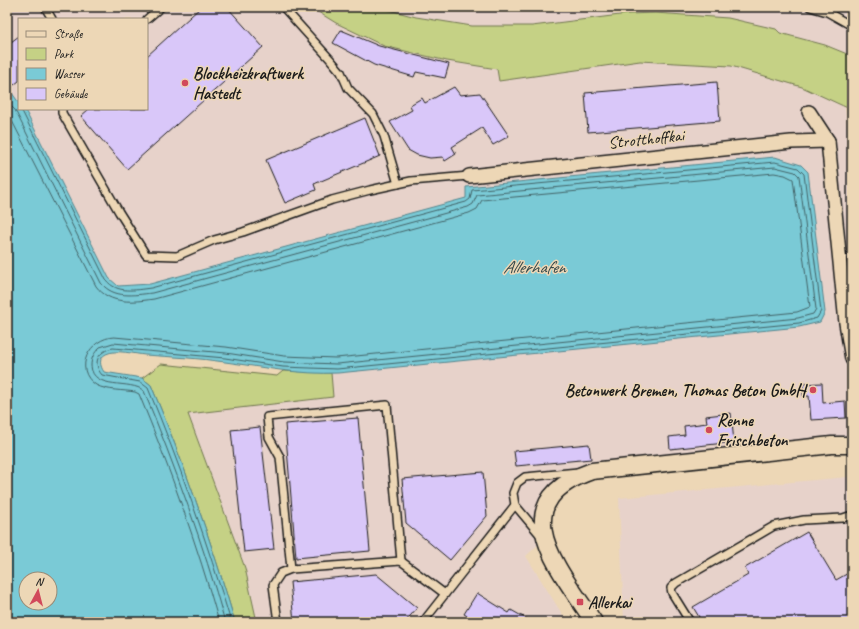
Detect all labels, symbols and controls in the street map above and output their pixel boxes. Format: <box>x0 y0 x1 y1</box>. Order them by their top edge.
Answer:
legend <box>18 18 148 110</box>
text: Straße <box>54 26 83 42</box>
text: Park <box>54 46 75 62</box>
place label: Blockheizkraftwerk Hastedt <box>193 63 305 104</box>
text: Wasser <box>54 66 86 82</box>
marker: Blockheizkraftwerk Hastedt <box>180 78 190 88</box>
text: Gebäude <box>54 86 88 102</box>
street label: Strotthoffkai <box>607 124 687 153</box>
water label: Allerhafen <box>503 256 567 278</box>
place label: Betonwerk Bremen, Thomas Beton GmbH <box>565 380 808 401</box>
marker: Betonwerk Bremen, Thomas Beton GmbH <box>808 385 818 395</box>
place label: Renne Frischbeton <box>717 410 789 451</box>
marker: Renne Frischbeton <box>704 425 714 435</box>
north arrow <box>18 571 58 611</box>
text: N <box>35 574 46 589</box>
place label: Allerkai <box>588 592 634 613</box>
marker: Allerkai <box>575 597 585 607</box>

